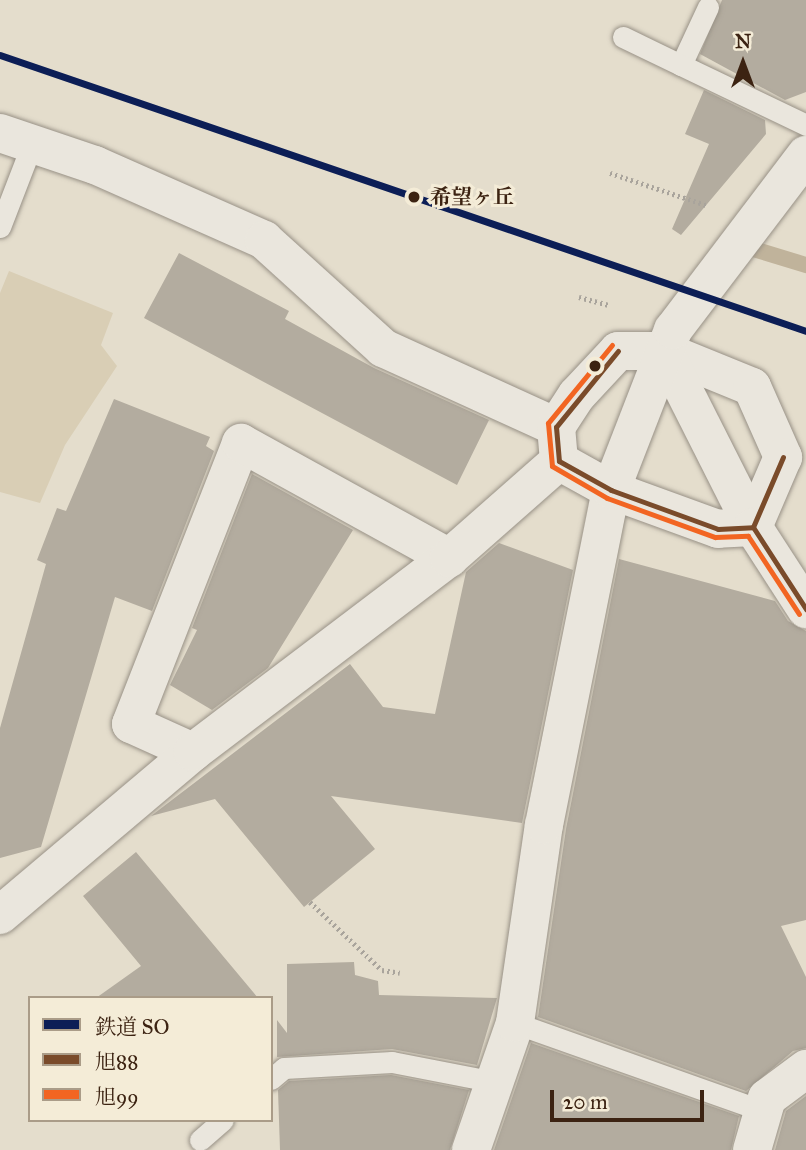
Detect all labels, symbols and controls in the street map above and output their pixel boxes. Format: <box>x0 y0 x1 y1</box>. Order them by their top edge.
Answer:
north arrow <box>708 28 778 98</box>
text: N <box>735 30 751 53</box>
place label: 希望ヶ丘 <box>430 184 514 210</box>
marker: 希望ヶ丘 <box>404 187 424 207</box>
unlabelled marker <box>588 359 602 373</box>
legend <box>28 996 273 1122</box>
text: 鉄道 SO <box>95 1014 170 1040</box>
text: 旭88 <box>95 1049 138 1075</box>
scale bar <box>554 1076 708 1120</box>
text: 旭99 <box>95 1084 139 1110</box>
text: 20 m <box>563 1089 608 1115</box>

